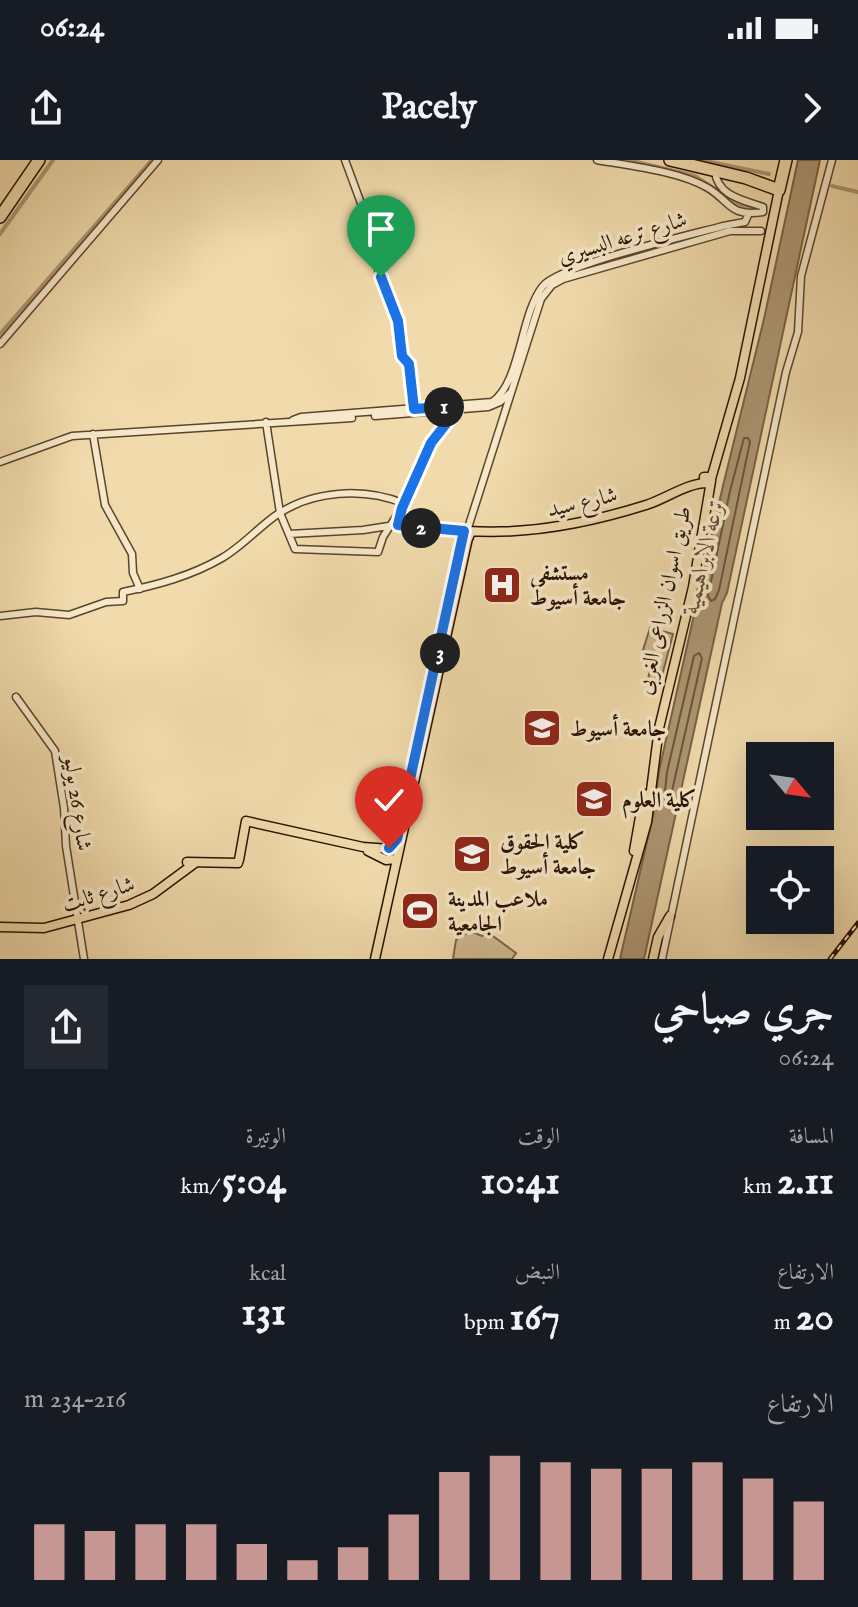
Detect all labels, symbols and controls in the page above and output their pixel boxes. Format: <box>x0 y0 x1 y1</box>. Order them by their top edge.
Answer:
text: 06:24 <box>40 9 104 47</box>
text: Pacely <box>381 85 477 131</box>
icon: share <box>24 86 68 130</box>
icon: forward <box>790 86 834 130</box>
pin <box>347 195 415 277</box>
street label: شارع ترعه البسيري <box>555 206 691 275</box>
icon: arrive <box>359 207 403 251</box>
pin: 1 <box>424 387 464 427</box>
text: 1 <box>440 393 448 421</box>
street label: شارع سيد <box>545 481 621 528</box>
water label: ترعة الابراهيمية <box>676 495 733 619</box>
street label: طريق اسوان الزراعى الغربى <box>631 504 700 698</box>
pin: 2 <box>401 508 441 548</box>
text: 2 <box>416 514 426 542</box>
place label: مستشفی جامعة أسيوط <box>529 560 626 613</box>
hospital icon: مستشفی جامعة أسيوط <box>481 564 523 606</box>
pin: 3 <box>420 633 460 673</box>
text: 3 <box>436 639 444 667</box>
school or university icon: جامعة أسيوط <box>521 707 563 749</box>
place label: جامعة أسيوط <box>570 713 666 744</box>
north arrow <box>746 742 834 830</box>
map controls <box>746 742 834 934</box>
street label: شارع 26 يوليو <box>53 752 98 853</box>
pin <box>355 766 423 848</box>
icon: check <box>367 778 411 822</box>
school or university icon: كلية العلوم <box>573 778 615 820</box>
place label: كلية العلوم <box>622 787 697 819</box>
place label: كلية الحقوق جامعة أسيوط <box>500 829 596 882</box>
school or university icon: كلية الحقوق جامعة أسيوط <box>451 833 493 875</box>
button: locate <box>746 846 834 934</box>
street label: شارع ثابت <box>59 871 139 922</box>
place label: ملاعب المدينة الجامعية <box>448 886 548 939</box>
sports icon: ملاعب المدينة الجامعية <box>399 890 441 932</box>
text: جري صباحي <box>653 983 834 1039</box>
button: share <box>24 985 108 1069</box>
text: 06:24 <box>778 1041 834 1074</box>
text: الوتيرة <box>245 1123 286 1151</box>
text: الوقت <box>518 1123 560 1151</box>
text: المسافة <box>789 1123 834 1151</box>
text: 5:04 <box>222 1157 286 1208</box>
text: 10:41 <box>481 1157 560 1208</box>
text: 2.11 <box>777 1157 834 1208</box>
text: /km <box>181 1173 222 1201</box>
text: km <box>743 1173 777 1201</box>
text: النبض <box>515 1259 560 1287</box>
text: الارتفاع <box>777 1259 834 1287</box>
text: kcal <box>249 1260 286 1288</box>
text: 131 <box>241 1288 286 1339</box>
text: 167 <box>510 1293 560 1344</box>
text: 20 <box>796 1293 834 1344</box>
text: bpm <box>464 1309 510 1337</box>
text: m <box>774 1309 796 1337</box>
text: 216–234 m <box>24 1383 126 1416</box>
text: الارتفاع <box>767 1388 834 1421</box>

